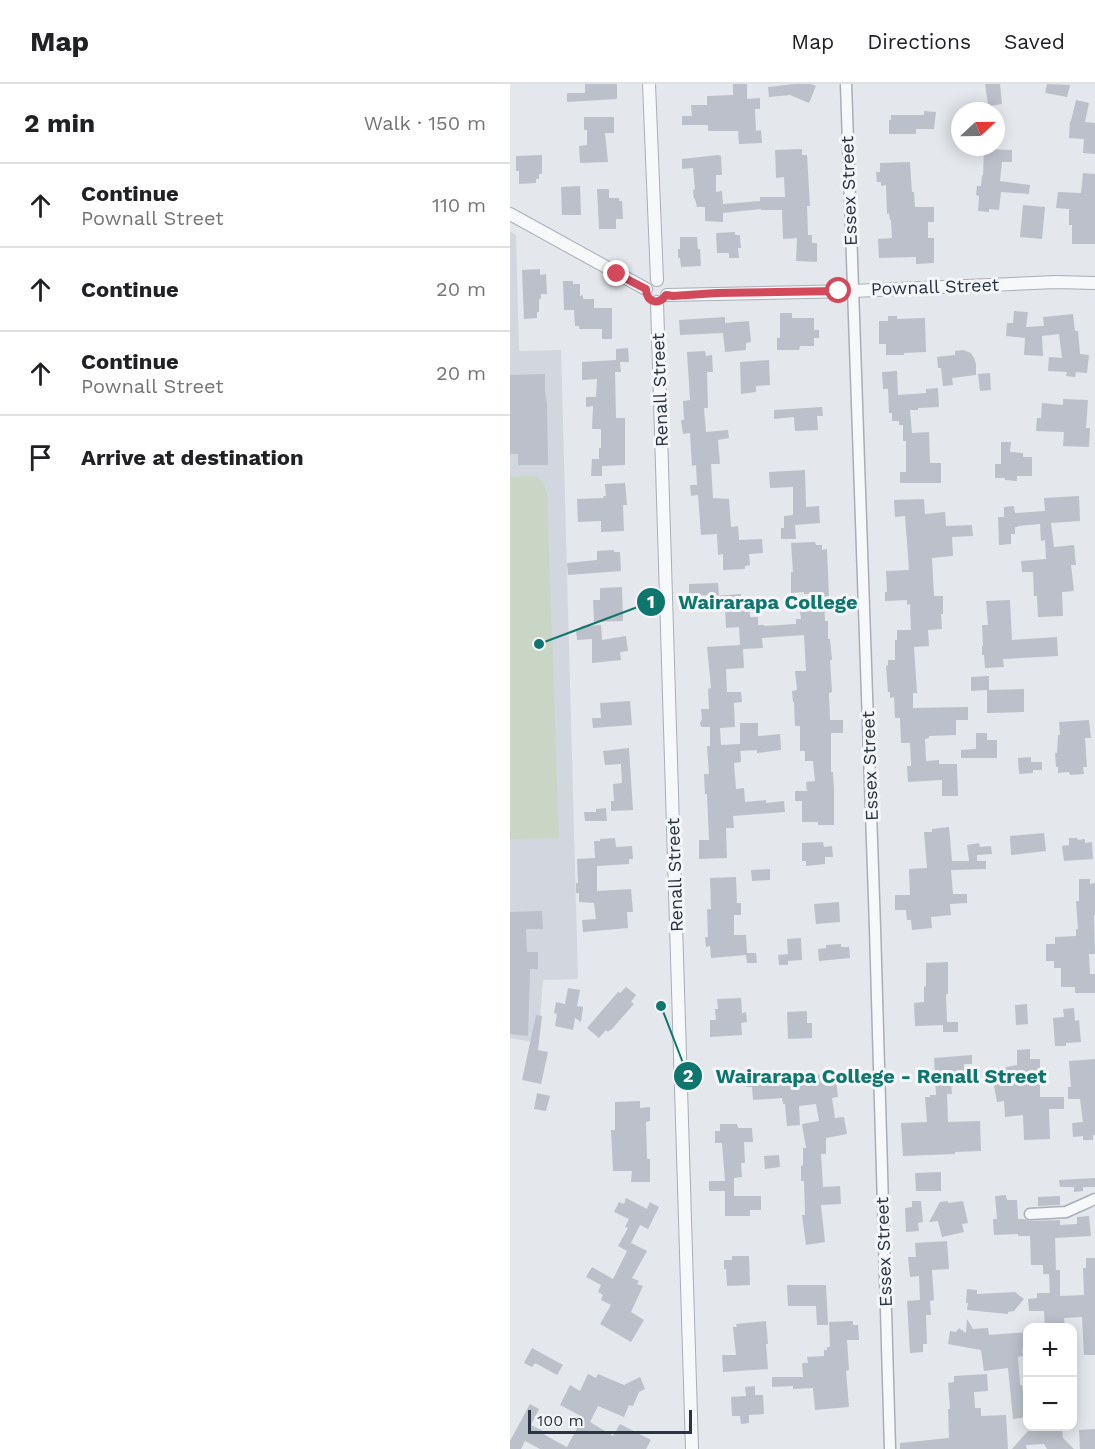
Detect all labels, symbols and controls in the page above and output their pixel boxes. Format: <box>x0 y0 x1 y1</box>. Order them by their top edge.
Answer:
text: Map <box>30 25 89 58</box>
text: Map <box>791 29 834 54</box>
text: Directions <box>867 29 971 54</box>
text: Saved <box>1004 29 1065 54</box>
north arrow <box>951 102 1005 156</box>
text: 2 min <box>24 108 95 138</box>
text: Walk · 150 m <box>364 111 486 135</box>
street label: Essex Street <box>836 135 861 246</box>
text: Continue <box>81 181 179 206</box>
icon: ahead <box>24 189 57 222</box>
text: 110 m <box>432 193 486 217</box>
text: Pownall Street <box>81 206 224 230</box>
route end <box>603 260 629 286</box>
icon: ahead <box>24 273 57 306</box>
street label: Pownall Street <box>870 274 1000 299</box>
text: Continue <box>81 277 179 302</box>
text: 20 m <box>436 277 486 301</box>
route start <box>825 277 851 303</box>
street label: Renall Street <box>647 332 672 447</box>
text: Continue <box>81 349 179 374</box>
icon: ahead <box>24 357 57 390</box>
text: 20 m <box>436 361 486 385</box>
text: Pownall Street <box>81 374 224 398</box>
icon: arrive <box>24 441 57 474</box>
text: Arrive at destination <box>81 445 304 470</box>
callout: Wairarapa College <box>636 583 870 621</box>
text: Wairarapa College <box>678 590 858 614</box>
text: 1 <box>647 591 655 612</box>
street label: Essex Street <box>857 710 882 821</box>
street label: Renall Street <box>662 817 687 932</box>
callout: Wairarapa College - Renall Street <box>673 1057 1059 1095</box>
text: Wairarapa College - Renall Street <box>716 1064 1047 1088</box>
text: 2 <box>683 1065 693 1086</box>
street label: Essex Street <box>871 1196 896 1307</box>
map controls <box>1023 1323 1077 1431</box>
button: + <box>1023 1323 1077 1377</box>
button: − <box>1023 1377 1077 1431</box>
scale bar <box>528 1407 692 1434</box>
text: 100 m <box>537 1411 584 1430</box>

